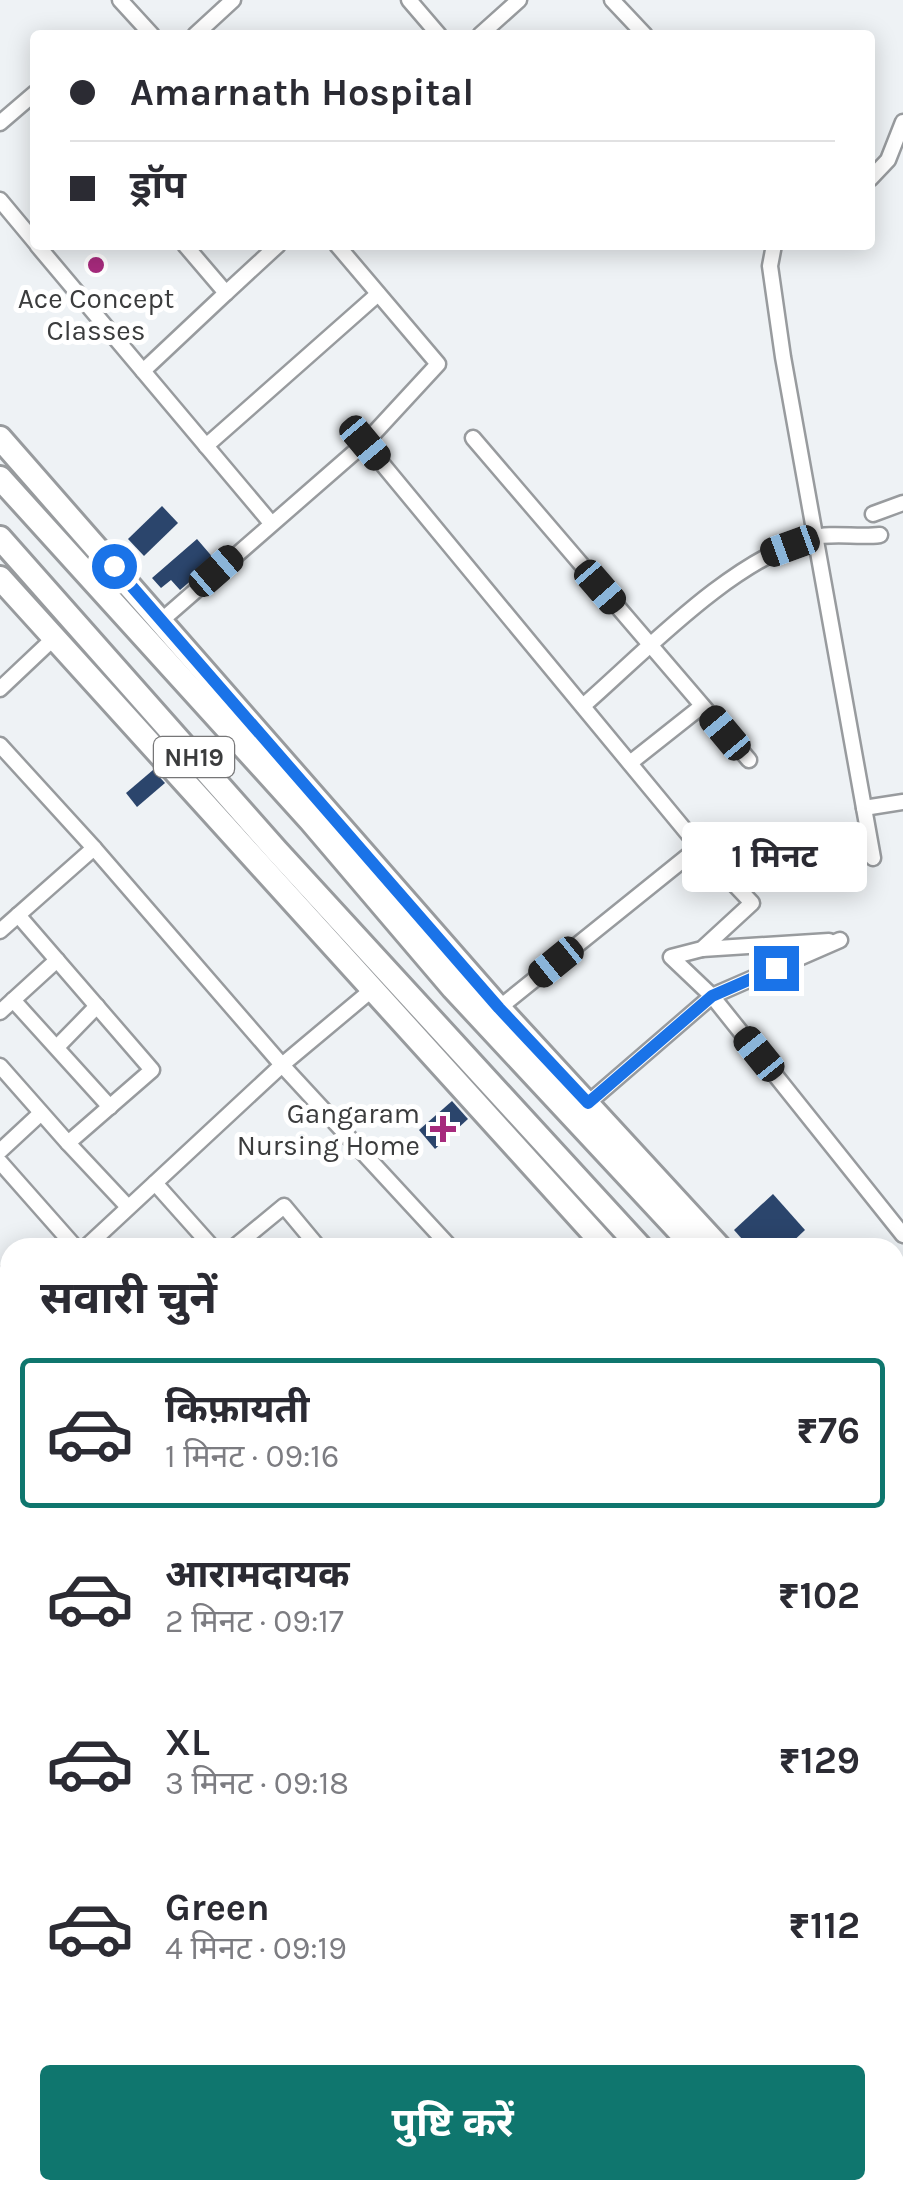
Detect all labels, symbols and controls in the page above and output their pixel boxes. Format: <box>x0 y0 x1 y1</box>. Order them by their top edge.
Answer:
text: Amarnath Hospital <box>130 70 474 115</box>
text: ड्रॉप <box>130 163 186 208</box>
marker: Ace Concept Classes <box>85 254 107 276</box>
place label: Ace Concept Classes <box>18 282 174 347</box>
car <box>334 410 396 476</box>
car <box>757 522 823 570</box>
car <box>184 540 248 602</box>
route start <box>92 544 137 589</box>
car <box>569 555 631 619</box>
car <box>694 700 756 766</box>
road number: NH19 <box>154 737 234 777</box>
callout: 1 मिनट <box>684 823 868 893</box>
text: 1 मिनट <box>731 838 818 875</box>
car <box>523 931 589 993</box>
route end <box>754 946 799 991</box>
car <box>728 1021 790 1087</box>
place label: Gangaram Nursing Home <box>237 1097 420 1162</box>
marker: Gangaram Nursing Home <box>430 1116 456 1142</box>
text: सवारी चुनें <box>40 1272 217 1324</box>
text: किफ़ायती <box>165 1387 309 1432</box>
icon: car <box>45 1388 135 1478</box>
text: ₹76 <box>796 1408 860 1453</box>
text: 1 मिनट · 09:16 <box>165 1438 339 1475</box>
text: आरामदायक <box>165 1552 349 1597</box>
icon: car <box>45 1553 135 1643</box>
text: ₹102 <box>778 1573 860 1618</box>
text: 2 मिनट · 09:17 <box>165 1603 344 1640</box>
icon: car <box>45 1718 135 1808</box>
text: XL <box>165 1720 210 1765</box>
text: ₹129 <box>779 1738 860 1783</box>
text: 3 मिनट · 09:18 <box>165 1765 349 1802</box>
icon: car <box>45 1883 135 1973</box>
text: Green <box>165 1885 270 1930</box>
text: ₹112 <box>788 1903 860 1948</box>
text: 4 मिनट · 09:19 <box>165 1930 347 1967</box>
button: पुष्टि करें <box>40 2065 865 2180</box>

